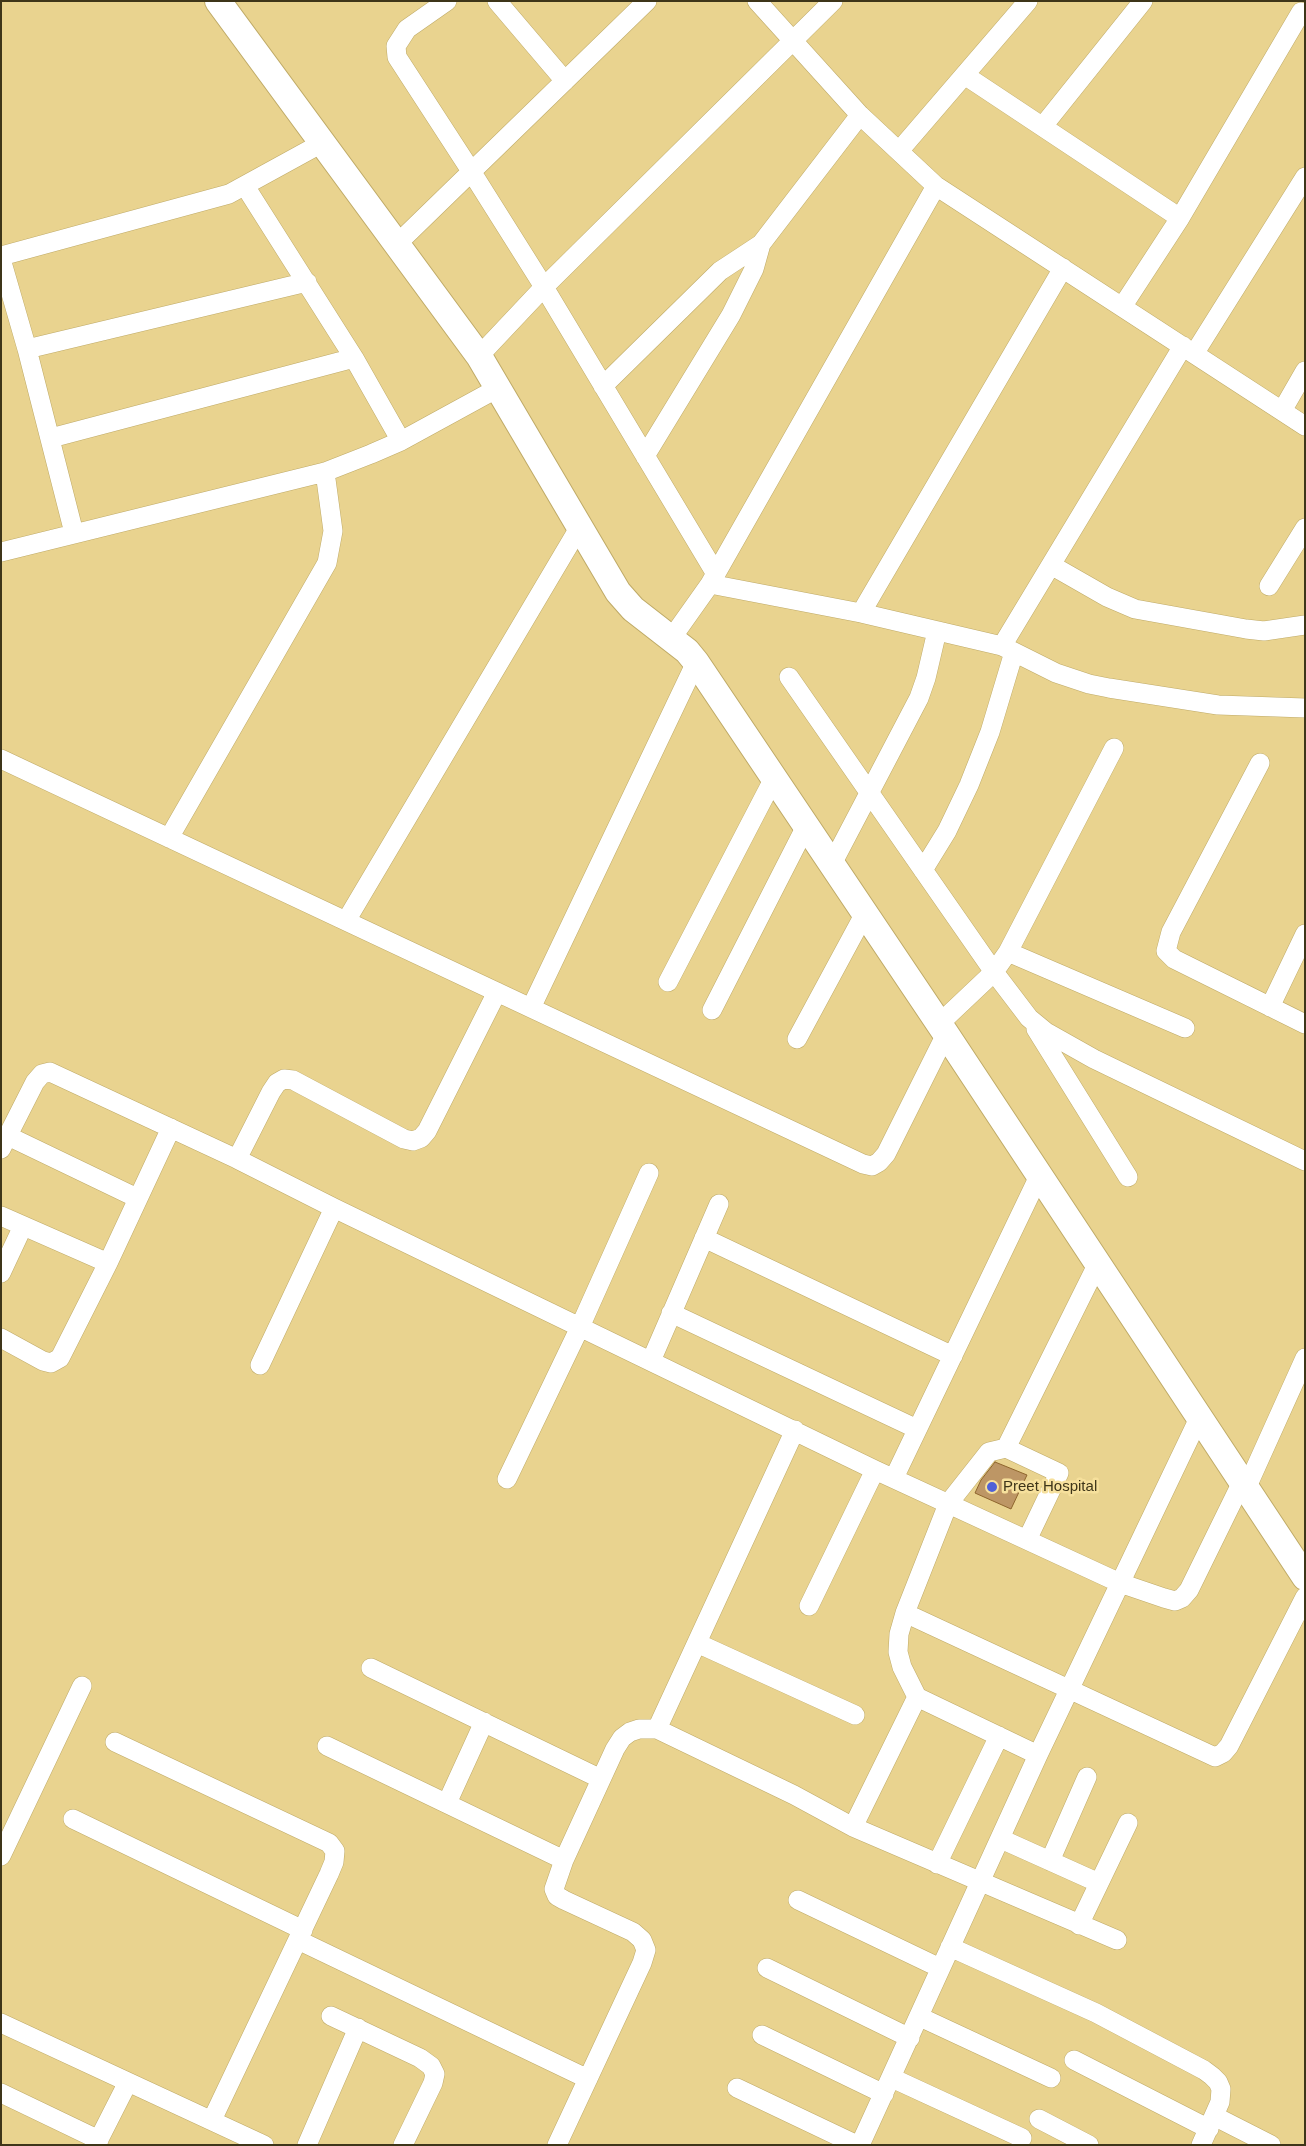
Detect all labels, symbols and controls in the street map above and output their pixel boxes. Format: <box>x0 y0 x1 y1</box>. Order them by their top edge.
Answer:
place label: Preet Hospital <box>1003 1478 1097 1496</box>
marker: Preet Hospital <box>985 1480 999 1494</box>

